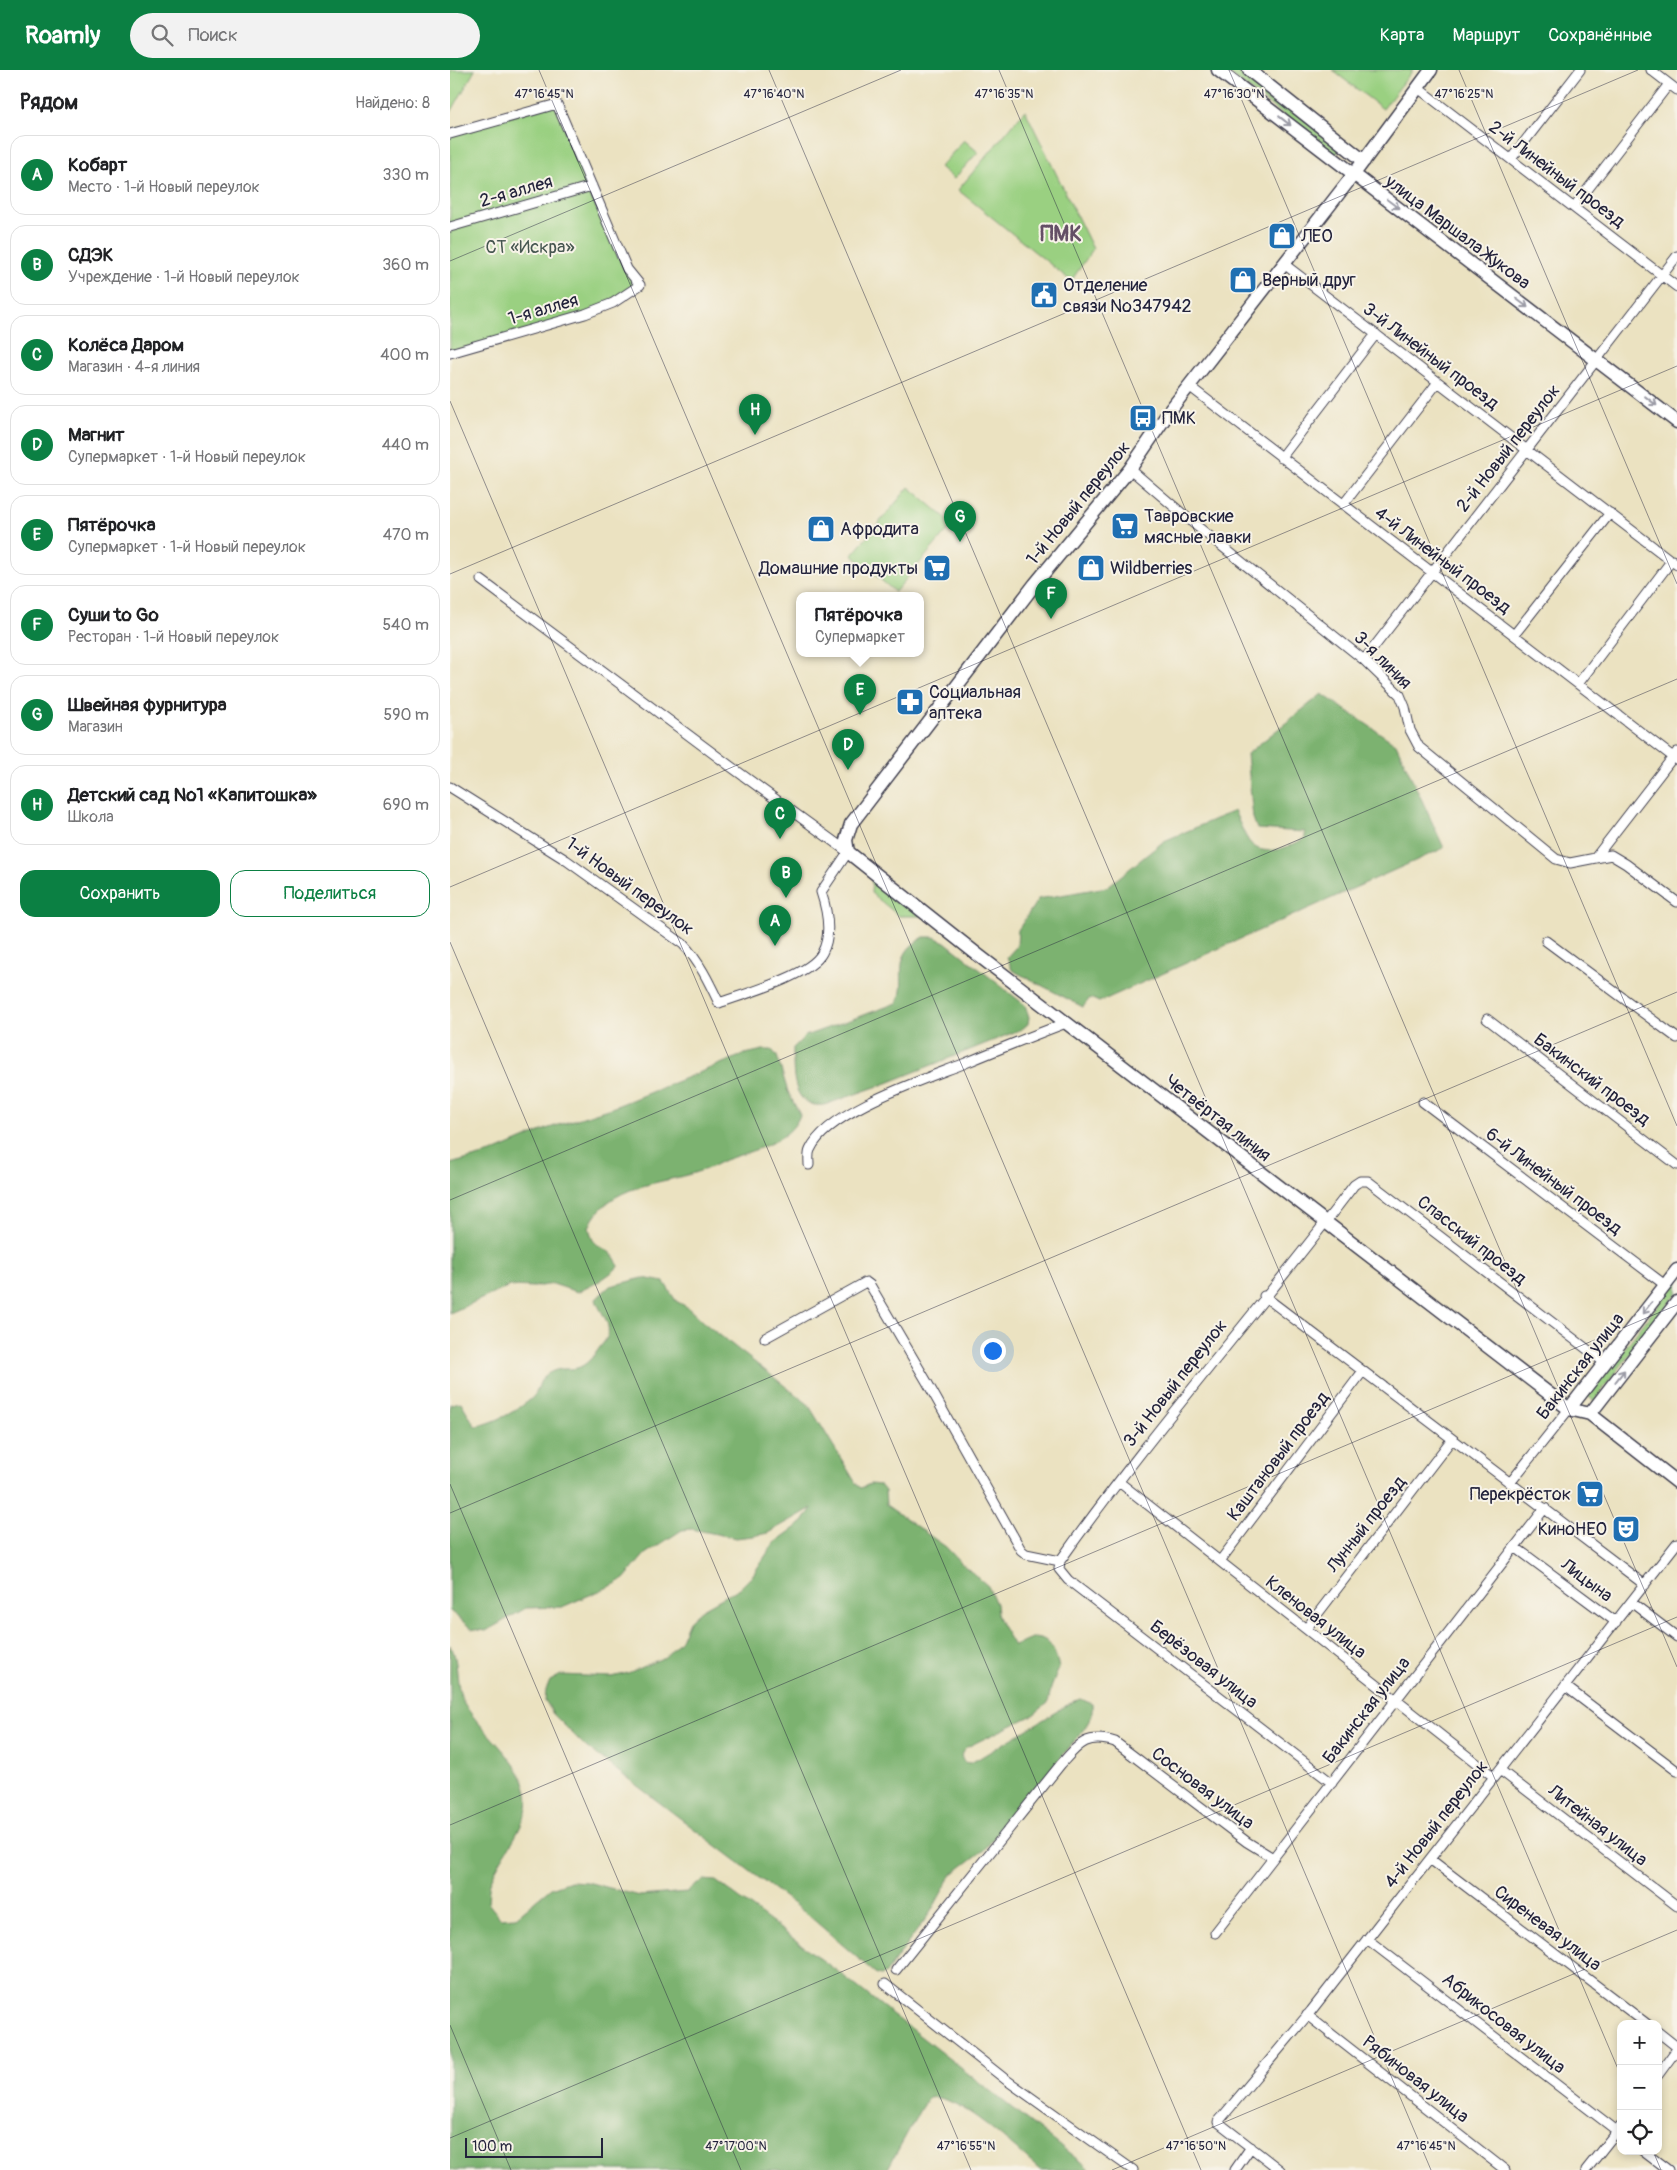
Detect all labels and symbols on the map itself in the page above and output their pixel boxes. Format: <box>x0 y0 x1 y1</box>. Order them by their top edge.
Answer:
text: 47°16'45"N <box>514 87 574 102</box>
text: 47°16'40"N <box>744 87 804 102</box>
text: 47°16'35"N <box>975 87 1033 102</box>
text: 47°16'30"N <box>1204 87 1264 102</box>
text: 47°16'25"N <box>1435 87 1493 102</box>
one-way arrow <box>1278 116 1291 127</box>
street label: 2-й Линейный проезд <box>1484 116 1629 233</box>
street label: 2-я аллея <box>477 170 555 213</box>
street label: улица Маршала Жукова <box>1380 170 1535 295</box>
one-way arrow <box>1386 198 1399 209</box>
district label: ПМК <box>1040 220 1082 248</box>
shop icon: ЛЕО <box>1267 221 1297 251</box>
place label: ЛЕО <box>1300 225 1333 248</box>
park label: СТ «Искра» <box>485 236 575 259</box>
shop icon: Верный друг <box>1228 265 1258 295</box>
place label: Верный друг <box>1262 269 1356 292</box>
place label: Отделение связи №347942 <box>1063 274 1192 318</box>
public building icon: Отделение связи №347942 <box>1029 280 1059 310</box>
street label: 1-я аллея <box>505 289 581 330</box>
one-way arrow <box>1515 297 1528 308</box>
street label: 3-й Линейный проезд <box>1358 298 1503 415</box>
street label: 2-й Новый переулок <box>1451 380 1565 517</box>
pin: H <box>739 394 771 435</box>
one-way arrow <box>1644 396 1657 407</box>
bus stop icon: ПМК <box>1128 403 1158 433</box>
place label: ПМК <box>1162 407 1196 430</box>
street label: 1-й Новый переулок <box>1021 437 1135 570</box>
pin: G <box>944 501 976 542</box>
street label: 4-й Линейный проезд <box>1370 502 1516 619</box>
place label: Тавровские мясные лавки <box>1144 505 1251 549</box>
supermarket icon: Тавровские мясные лавки <box>1110 511 1140 541</box>
shop icon: Афродита <box>806 514 836 544</box>
place label: Афродита <box>840 518 919 541</box>
supermarket icon: Домашние продукты <box>922 553 952 583</box>
shop icon: Wildberries <box>1076 553 1106 583</box>
place label: Домашние продукты <box>758 557 918 580</box>
place label: Wildberries <box>1110 557 1192 580</box>
pin: F <box>1035 578 1067 619</box>
street label: 3-я линия <box>1349 626 1417 694</box>
pin: E <box>844 674 876 715</box>
place label: Социальная аптека <box>929 681 1021 725</box>
pharmacy icon: Социальная аптека <box>895 687 925 717</box>
pin: D <box>832 729 864 770</box>
pin: C <box>764 798 796 839</box>
street label: 1-й Новый переулок <box>561 832 698 941</box>
pin: B <box>770 857 802 898</box>
pin: A <box>759 905 791 946</box>
street label: Бакинский проезд <box>1529 1028 1655 1131</box>
street label: Четвёртая линия <box>1160 1070 1275 1167</box>
street label: 6-й Линейный проезд <box>1481 1123 1627 1240</box>
street label: Спасский проезд <box>1412 1191 1531 1290</box>
one-way arrow <box>1642 1301 1653 1314</box>
street label: Бакинская улица <box>1531 1308 1629 1424</box>
street label: 3-й Новый переулок <box>1118 1315 1232 1452</box>
your location <box>980 1338 1006 1364</box>
one-way arrow <box>1614 1370 1625 1383</box>
street label: Каштановый проезд <box>1222 1387 1335 1526</box>
street label: Лунный проезд <box>1321 1471 1411 1578</box>
supermarket icon: Перекрёсток <box>1575 1479 1605 1509</box>
place label: Перекрёсток <box>1470 1483 1571 1506</box>
theatre icon: КиноНЕО <box>1611 1514 1641 1544</box>
place label: КиноНЕО <box>1538 1518 1607 1541</box>
street label: Лицына <box>1555 1553 1617 1607</box>
street label: Кленовая улица <box>1261 1571 1371 1664</box>
street label: Берёзовая улица <box>1145 1615 1262 1714</box>
street label: Бакинская улица <box>1317 1652 1415 1768</box>
street label: Сосновая улица <box>1147 1742 1259 1835</box>
street label: 4-й Новый переулок <box>1379 1756 1494 1893</box>
street label: Литейная улица <box>1543 1779 1652 1871</box>
street label: Сиреневая улица <box>1489 1880 1606 1976</box>
street label: Абрикосовая улица <box>1437 1968 1570 2079</box>
street label: Рябиновая улица <box>1358 2031 1474 2128</box>
scale bar <box>465 2135 602 2158</box>
text: 47°17'00"N <box>705 2139 767 2154</box>
text: 47°16'55"N <box>937 2139 995 2154</box>
text: 47°16'50"N <box>1166 2139 1226 2154</box>
text: 47°16'45"N <box>1396 2139 1456 2154</box>

